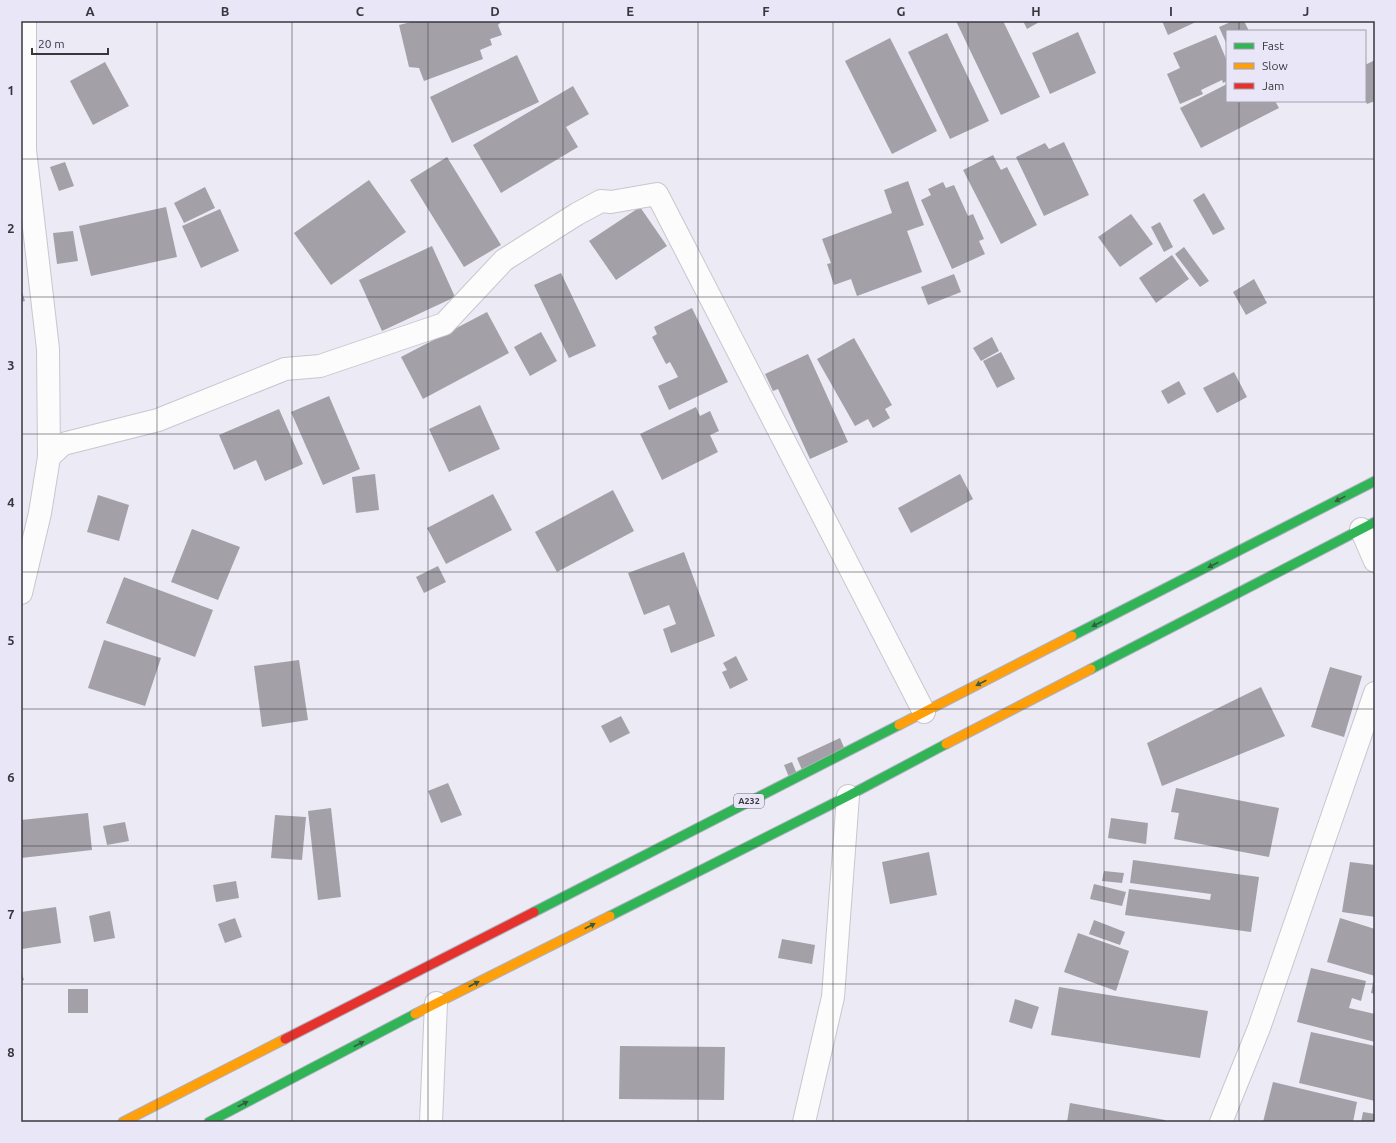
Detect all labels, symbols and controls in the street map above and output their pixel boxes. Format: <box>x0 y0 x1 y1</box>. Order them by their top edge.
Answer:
text: A <box>85 4 95 18</box>
text: B <box>221 4 230 18</box>
text: C <box>356 4 365 18</box>
text: D <box>490 4 500 18</box>
text: E <box>626 4 634 18</box>
text: F <box>762 4 770 18</box>
text: G <box>897 4 906 18</box>
text: H <box>1031 4 1041 18</box>
text: I <box>1169 4 1173 18</box>
text: J <box>1303 4 1309 18</box>
scale bar <box>32 30 108 56</box>
legend <box>1226 30 1366 102</box>
text: 20 m <box>38 37 65 50</box>
text: Fast <box>1262 39 1284 52</box>
text: Slow <box>1262 59 1288 72</box>
text: Jam <box>1262 79 1284 92</box>
text: 1 <box>7 83 15 97</box>
text: 2 <box>7 221 15 235</box>
text: 3 <box>7 358 15 372</box>
text: 4 <box>7 495 15 509</box>
one-way arrow <box>1335 496 1346 502</box>
one-way arrow <box>1207 562 1218 568</box>
one-way arrow <box>1091 621 1102 627</box>
text: 5 <box>7 633 15 647</box>
one-way arrow <box>975 680 986 686</box>
text: 6 <box>7 770 15 784</box>
road number: A232 <box>734 794 764 808</box>
text: 7 <box>7 907 15 921</box>
one-way arrow <box>585 922 596 929</box>
one-way arrow <box>468 981 480 987</box>
one-way arrow <box>353 1040 364 1047</box>
text: 8 <box>7 1045 15 1059</box>
one-way arrow <box>238 1101 249 1107</box>

